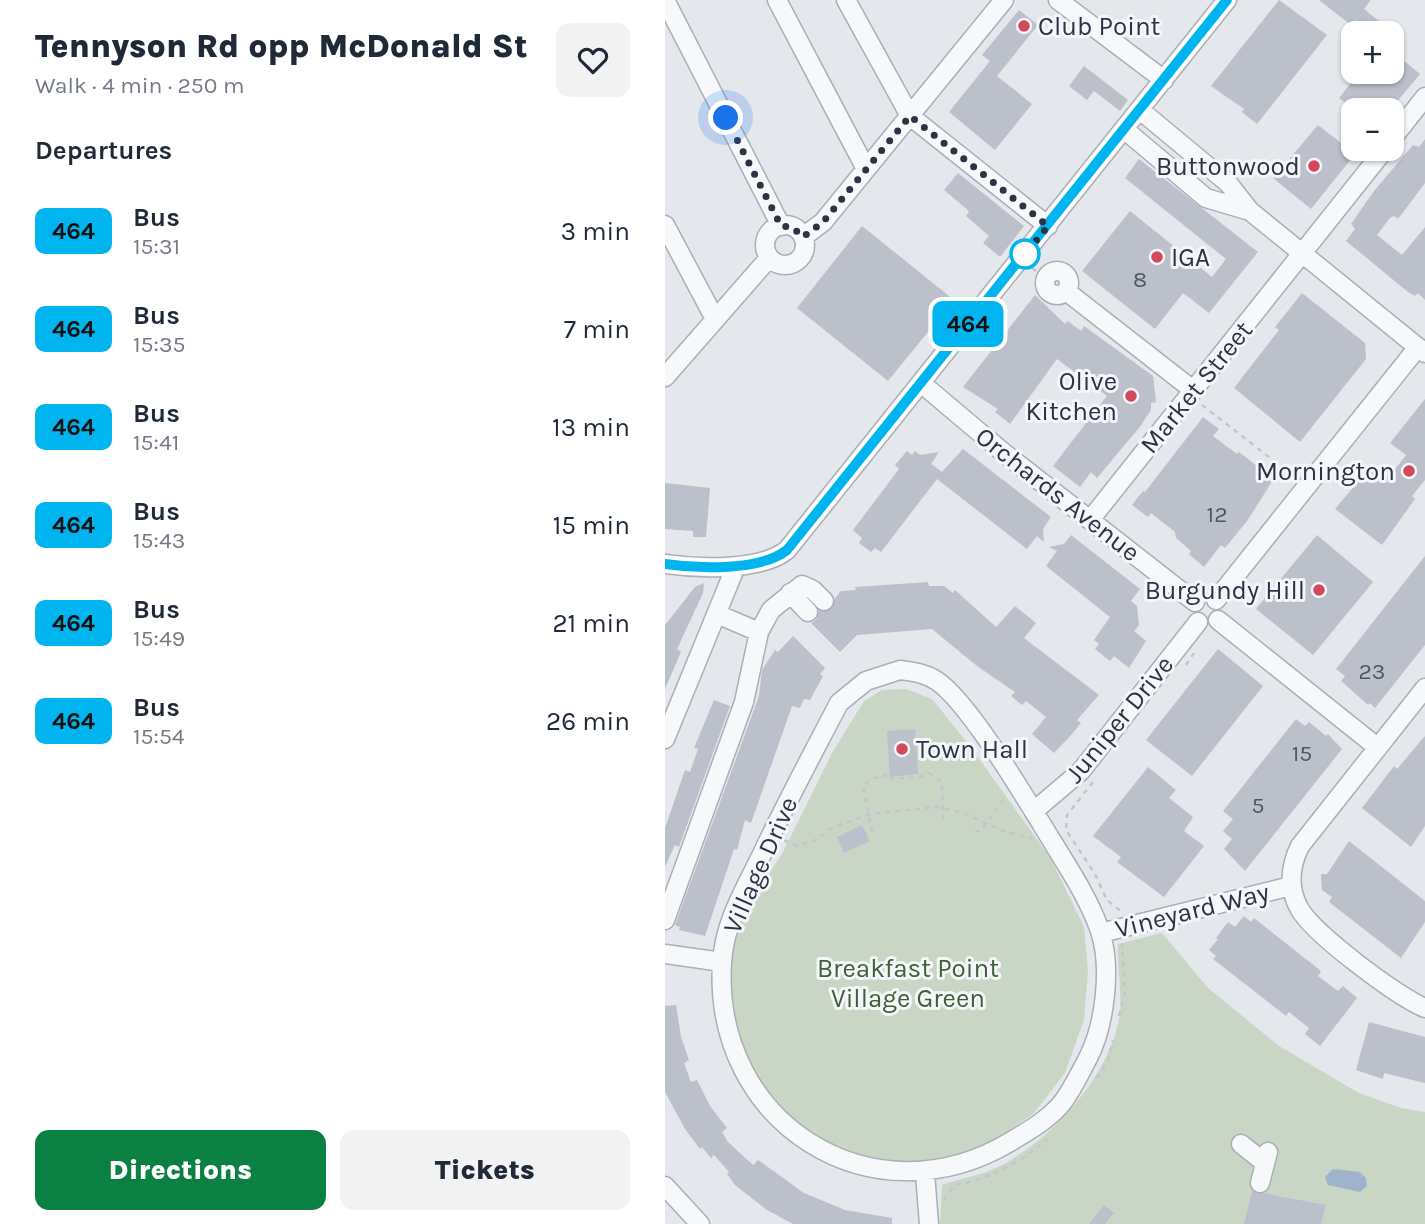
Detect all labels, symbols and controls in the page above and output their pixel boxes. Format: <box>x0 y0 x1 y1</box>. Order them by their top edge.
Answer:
place label: Club Point <box>1038 11 1161 42</box>
marker: Club Point <box>1016 18 1032 34</box>
map controls <box>1341 21 1404 161</box>
button: + <box>1341 21 1404 84</box>
button: heart <box>556 23 630 97</box>
text: Tennyson Rd opp McDonald St <box>35 27 528 65</box>
text: Walk · 4 min · 250 m <box>35 72 244 99</box>
button: − <box>1341 98 1404 161</box>
your location <box>708 100 743 135</box>
text: Departures <box>35 135 172 166</box>
place label: Buttonwood <box>1156 151 1300 182</box>
marker: Buttonwood <box>1306 158 1322 174</box>
text: Bus <box>133 202 180 233</box>
text: 3 min <box>561 216 630 247</box>
text: 464 <box>52 217 95 245</box>
text: 15:31 <box>133 233 180 260</box>
unlabelled marker <box>1010 239 1040 269</box>
place label: IGA <box>1171 242 1210 273</box>
marker: IGA <box>1149 249 1165 265</box>
house number: 8 <box>1133 266 1147 293</box>
text: Bus <box>133 300 180 331</box>
line badge: 464 <box>928 301 1008 347</box>
text: 464 <box>946 310 990 338</box>
text: 7 min <box>564 314 630 345</box>
text: 464 <box>52 315 95 343</box>
street label: Market Street <box>1134 315 1259 460</box>
text: 15:35 <box>133 331 185 358</box>
place label: Olive Kitchen <box>1026 366 1117 427</box>
marker: Olive Kitchen <box>1123 388 1139 404</box>
text: Bus <box>133 398 180 429</box>
text: 13 min <box>552 412 630 443</box>
text: 464 <box>52 413 95 441</box>
street label: Orchards Avenue <box>969 421 1146 568</box>
text: 15:41 <box>133 429 179 456</box>
place label: Mornington <box>1256 456 1395 487</box>
marker: Mornington <box>1401 463 1417 479</box>
text: Bus <box>133 496 180 527</box>
house number: 12 <box>1207 501 1227 528</box>
text: 15 min <box>553 510 630 541</box>
text: 464 <box>52 511 95 539</box>
text: 15:43 <box>133 527 185 554</box>
place label: Burgundy Hill <box>1145 575 1305 606</box>
marker: Burgundy Hill <box>1311 582 1327 598</box>
text: Bus <box>133 594 180 625</box>
text: 21 min <box>552 608 630 639</box>
text: 464 <box>52 609 95 637</box>
text: 15:49 <box>133 625 185 652</box>
street label: Juniper Drive <box>1059 650 1180 789</box>
house number: 23 <box>1359 658 1385 685</box>
text: Bus <box>133 692 180 723</box>
text: 26 min <box>546 706 630 737</box>
text: 464 <box>52 707 95 735</box>
text: 15:54 <box>133 723 185 750</box>
place label: Town Hall <box>916 734 1028 765</box>
house number: 15 <box>1292 740 1312 767</box>
marker: Town Hall <box>894 741 910 757</box>
street label: Village Drive <box>717 792 804 938</box>
house number: 5 <box>1252 792 1264 819</box>
street label: Vineyard Way <box>1112 876 1272 945</box>
park label: Breakfast Point Village Green <box>817 953 999 1014</box>
button: Directions <box>35 1130 326 1210</box>
button: Tickets <box>340 1130 630 1210</box>

